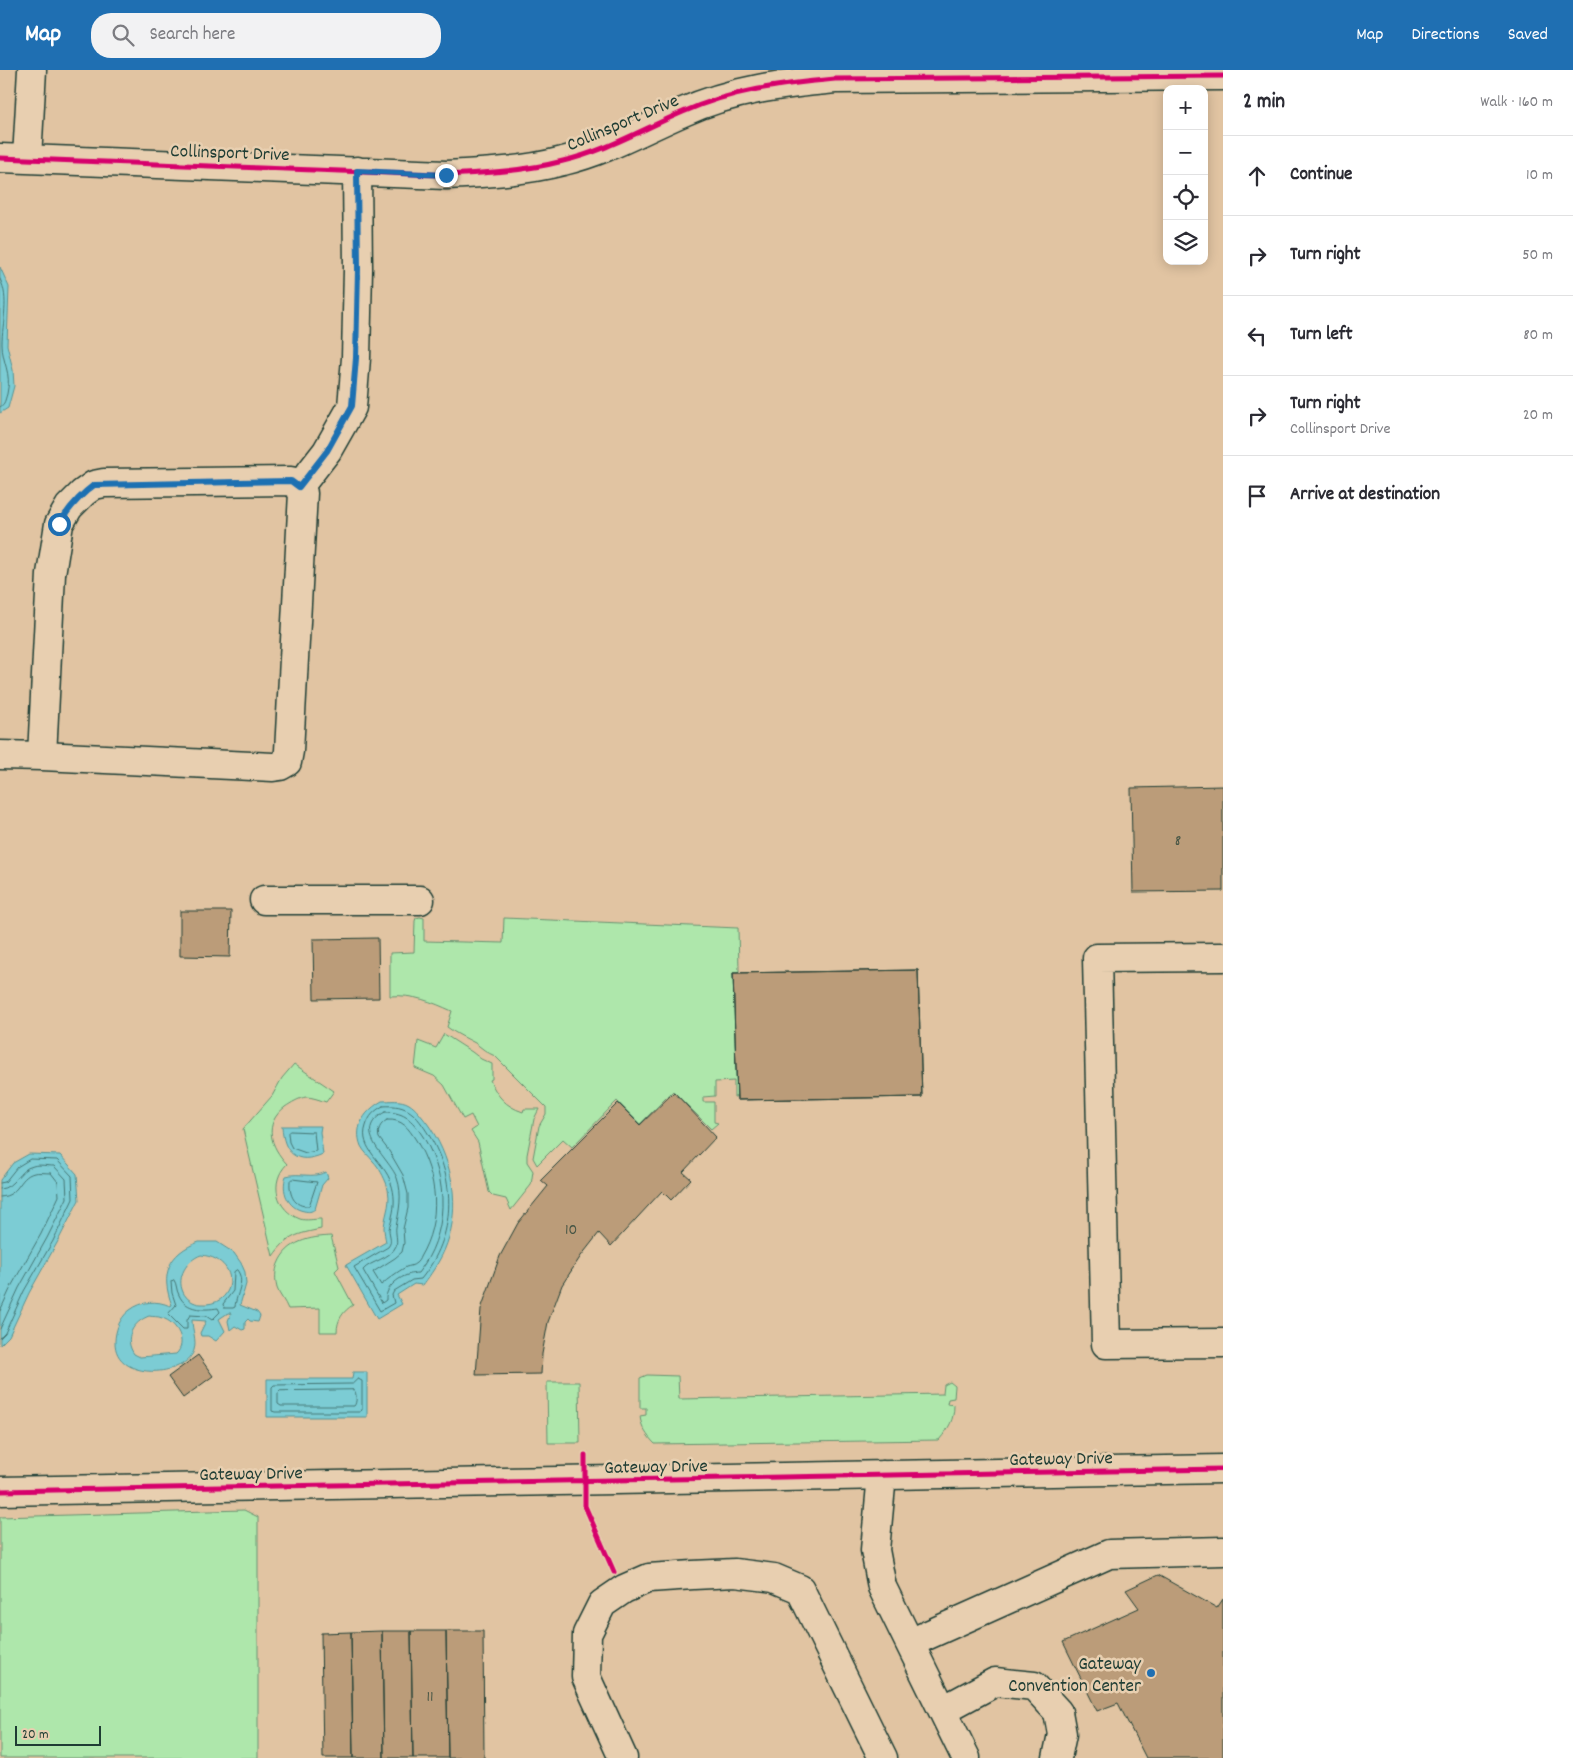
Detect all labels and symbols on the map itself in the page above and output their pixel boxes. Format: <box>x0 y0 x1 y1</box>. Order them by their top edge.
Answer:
street label: Collinsport Drive <box>563 88 684 160</box>
street label: Collinsport Drive <box>170 139 290 170</box>
route end <box>435 164 458 187</box>
route start <box>48 513 71 536</box>
house number: 8 <box>1175 830 1181 853</box>
house number: 10 <box>565 1219 577 1242</box>
street label: Gateway Drive <box>1009 1446 1113 1475</box>
street label: Gateway Drive <box>604 1454 708 1483</box>
street label: Gateway Drive <box>199 1461 303 1490</box>
place label: Gateway Convention Center <box>1008 1652 1141 1701</box>
marker: Gateway Convention Center <box>1145 1667 1157 1679</box>
house number: 11 <box>426 1686 434 1709</box>
scale bar <box>15 1723 101 1746</box>

